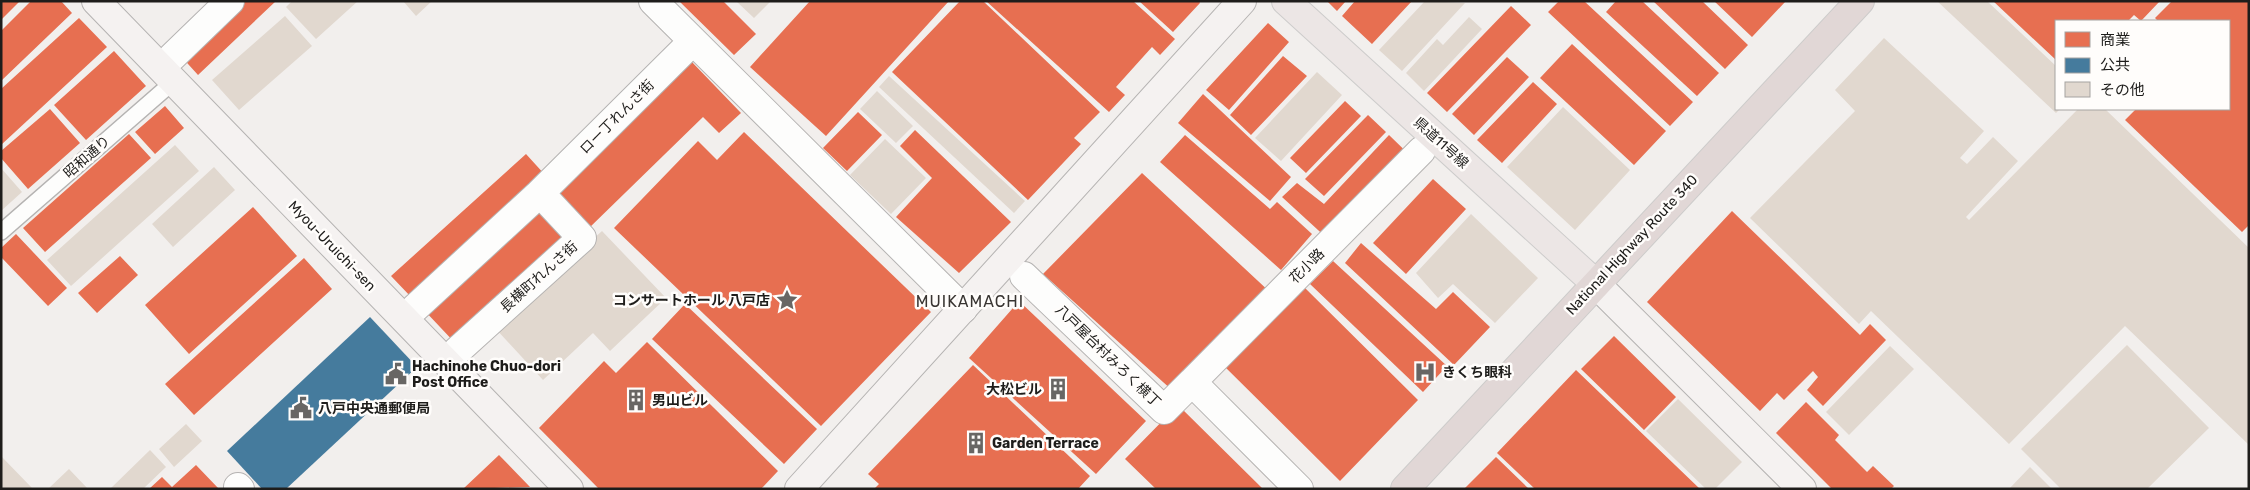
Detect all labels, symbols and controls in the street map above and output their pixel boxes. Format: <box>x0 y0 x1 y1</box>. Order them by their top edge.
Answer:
legend <box>2055 20 2230 110</box>
text: 商業 <box>2100 31 2130 49</box>
text: 公共 <box>2100 56 2130 74</box>
street label: ロー丁れんさ街 <box>576 76 658 158</box>
text: その他 <box>2100 81 2145 99</box>
street label: 県道11号線 <box>1410 114 1472 172</box>
street label: 昭和通り <box>60 132 114 182</box>
street label: National Highway Route 340 <box>1563 171 1701 319</box>
street label: Myou-Uruichi-sen <box>285 197 379 295</box>
street label: 長横町れんさ街 <box>497 238 581 316</box>
street label: 花小路 <box>1286 245 1328 287</box>
place icon: コンサートホール 八戸店 <box>774 287 800 313</box>
place label: コンサートホール 八戸店 <box>613 292 770 309</box>
district label: MUIKAMACHI <box>916 292 1024 311</box>
street label: 八戸屋台村みろく横丁 <box>1052 301 1164 411</box>
place label: Hachinohe Chuo-dori Post Office <box>412 358 561 391</box>
hospital icon: きくち眼科 <box>1412 359 1438 385</box>
public building icon: Hachinohe Chuo-dori Post Office <box>383 361 409 387</box>
place label: きくち眼科 <box>1442 364 1512 381</box>
building icon: 大松ビル <box>1045 376 1071 402</box>
place label: 大松ビル <box>986 381 1042 398</box>
building icon: 男山ビル <box>623 387 649 413</box>
place label: 男山ビル <box>652 392 708 409</box>
public building icon: 八戸中央通郵便局 <box>288 395 314 421</box>
place label: 八戸中央通郵便局 <box>318 400 430 417</box>
building icon: Garden Terrace <box>963 430 989 456</box>
place label: Garden Terrace <box>992 435 1099 452</box>

